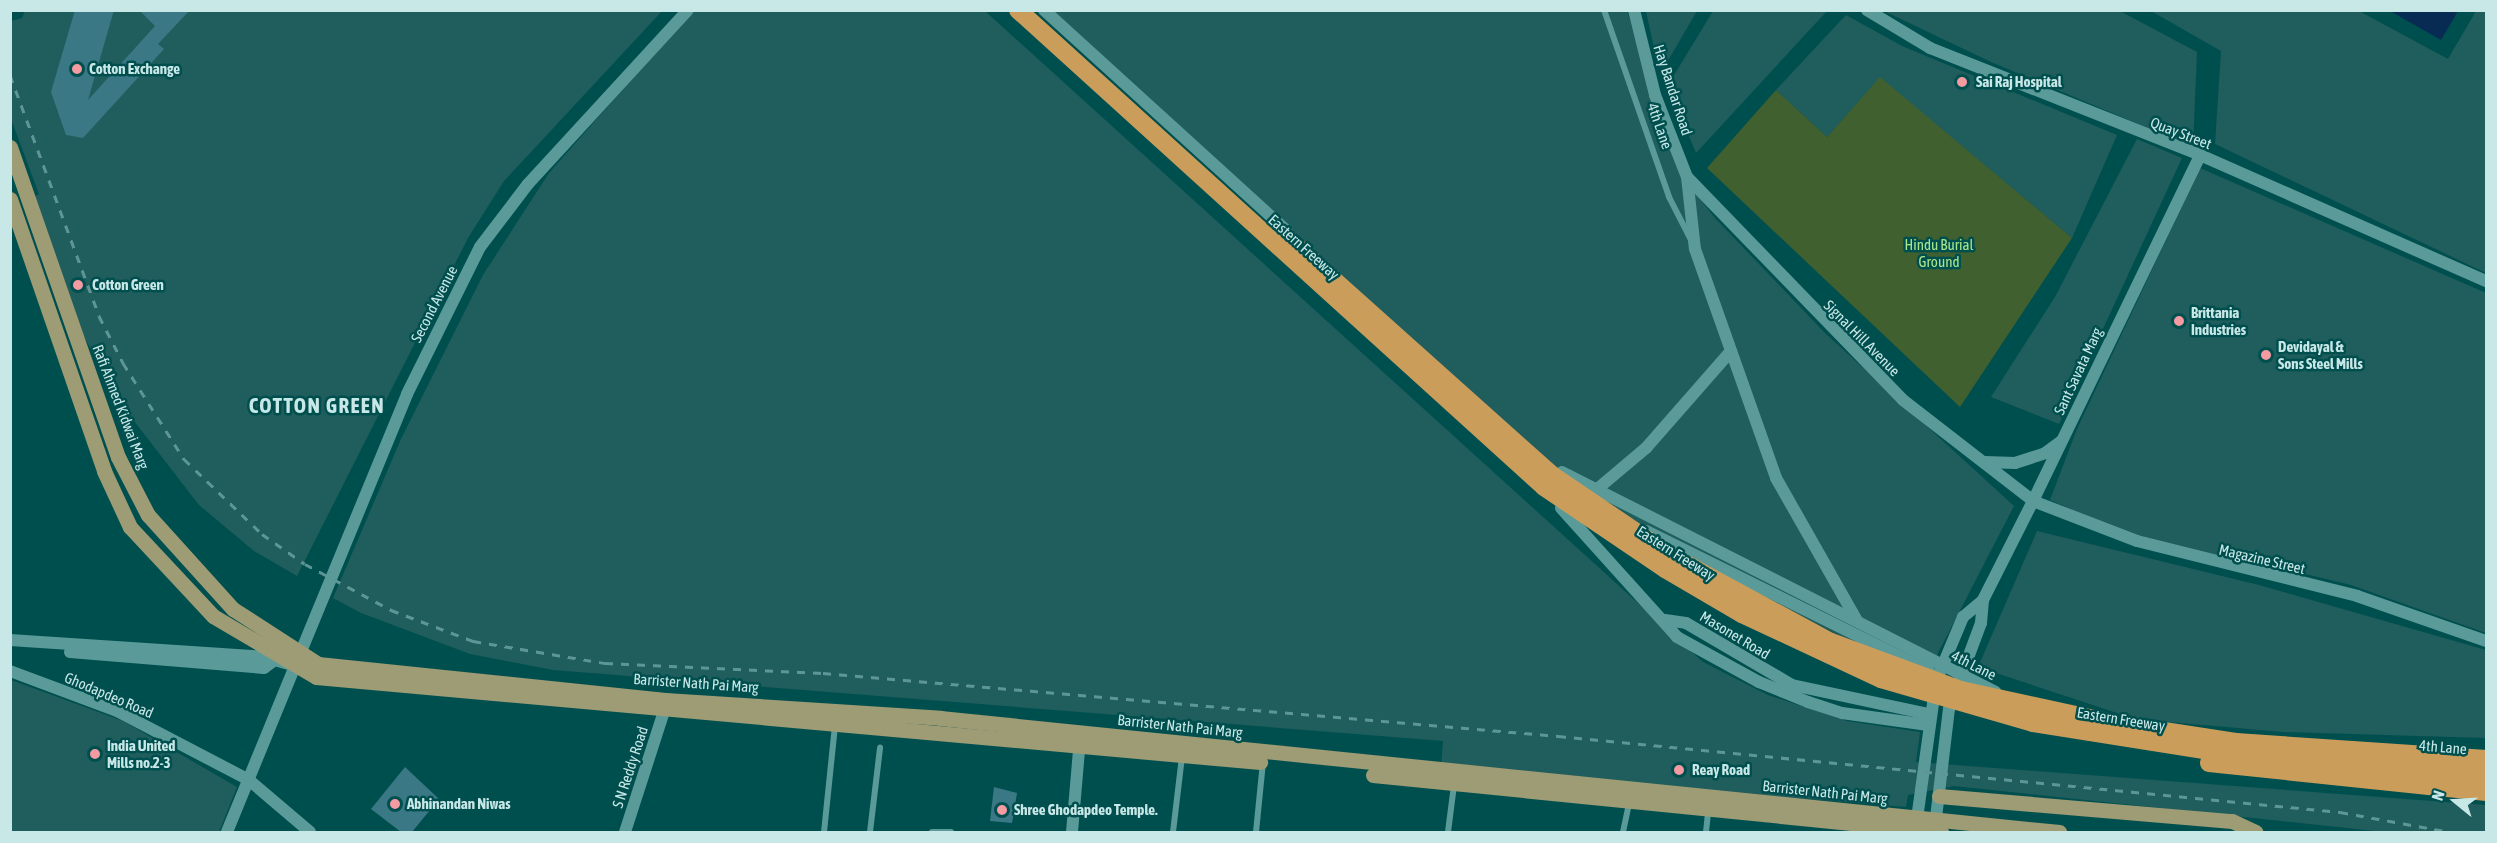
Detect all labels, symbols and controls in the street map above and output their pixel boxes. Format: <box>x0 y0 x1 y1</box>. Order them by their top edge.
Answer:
street label: Hay Bandar Road <box>1650 42 1696 138</box>
place label: Cotton Exchange <box>89 60 180 78</box>
marker: Cotton Exchange <box>70 62 84 76</box>
marker: Sai Raj Hospital <box>1953 73 1971 91</box>
place label: Sai Raj Hospital <box>1976 73 2062 91</box>
street label: 4th Lane <box>1644 101 1676 151</box>
street label: Quay Street <box>2148 113 2214 153</box>
street label: Eastern Freeway <box>1265 211 1343 283</box>
park label: Hindu Burial Ground <box>1904 235 1974 270</box>
street label: Second Avenue <box>407 263 461 345</box>
marker: Cotton Green <box>69 276 87 294</box>
place label: Cotton Green <box>92 276 164 294</box>
street label: Signal Hill Avenue <box>1820 296 1904 380</box>
place label: Brittania Industries <box>2191 303 2246 338</box>
marker: Brittania Industries <box>2172 314 2186 328</box>
street label: Sant Savata Marg <box>2050 325 2106 417</box>
place label: Devidayal & Sons Steel Mills <box>2278 337 2363 372</box>
street label: Rafi Ahmed Kidwai Marg <box>89 342 153 472</box>
marker: Devidayal & Sons Steel Mills <box>2259 348 2273 362</box>
district label: COTTON GREEN <box>249 392 385 418</box>
street label: Eastern Freeway <box>1634 522 1718 584</box>
street label: Magazine Street <box>2217 540 2307 578</box>
street label: Masonet Road <box>1697 607 1773 663</box>
street label: 4th Lane <box>1949 646 1999 684</box>
street label: Ghodapdeo Road <box>62 668 156 722</box>
street label: Barrister Nath Pai Marg <box>633 670 759 696</box>
street label: Eastern Freeway <box>2076 703 2166 735</box>
street label: Barrister Nath Pai Marg <box>1117 710 1243 742</box>
street label: S N Reddy Road <box>608 724 652 810</box>
place label: India United Mills no.2-3 <box>107 736 175 771</box>
street label: 4th Lane <box>2419 736 2467 758</box>
marker: India United Mills no.2-3 <box>88 747 102 761</box>
marker: Reay Road <box>1670 761 1688 779</box>
place label: Reay Road <box>1692 761 1750 779</box>
north arrow <box>2425 771 2485 831</box>
street label: Barrister Nath Pai Marg <box>1762 776 1888 808</box>
text: N <box>2428 788 2448 803</box>
place label: Abhinandan Niwas <box>407 795 510 813</box>
marker: Abhinandan Niwas <box>388 797 402 811</box>
place label: Shree Ghodapdeo Temple. <box>1014 801 1158 819</box>
marker: Shree Ghodapdeo Temple. <box>995 803 1009 817</box>

